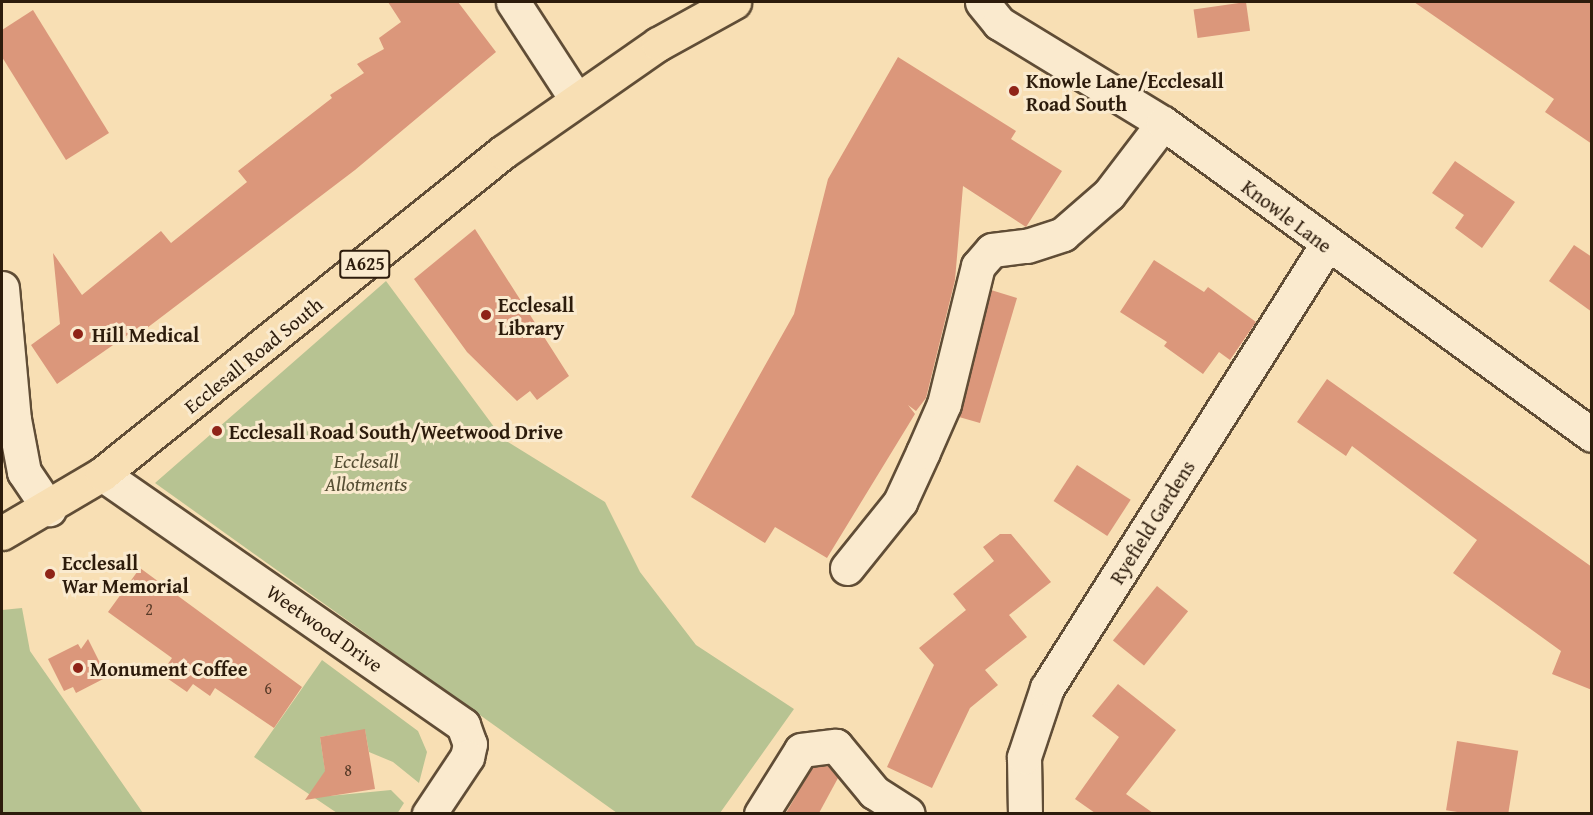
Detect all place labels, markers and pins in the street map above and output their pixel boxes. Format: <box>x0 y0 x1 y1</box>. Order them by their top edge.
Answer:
place label: Knowle Lane/Ecclesall Road South <box>1026 68 1224 115</box>
marker: Knowle Lane/Ecclesall Road South <box>1007 84 1021 98</box>
place label: Ecclesall Library <box>498 292 574 339</box>
marker: Ecclesall Library <box>479 308 493 322</box>
place label: Hill Medical <box>92 322 199 346</box>
marker: Hill Medical <box>69 325 87 343</box>
place label: Ecclesall Road South/Weetwood Drive <box>229 419 563 443</box>
marker: Ecclesall Road South/Weetwood Drive <box>210 424 224 438</box>
place label: Ecclesall War Memorial <box>62 550 189 597</box>
marker: Ecclesall War Memorial <box>43 567 57 581</box>
place label: Monument Coffee <box>90 656 247 680</box>
marker: Monument Coffee <box>71 661 85 675</box>

